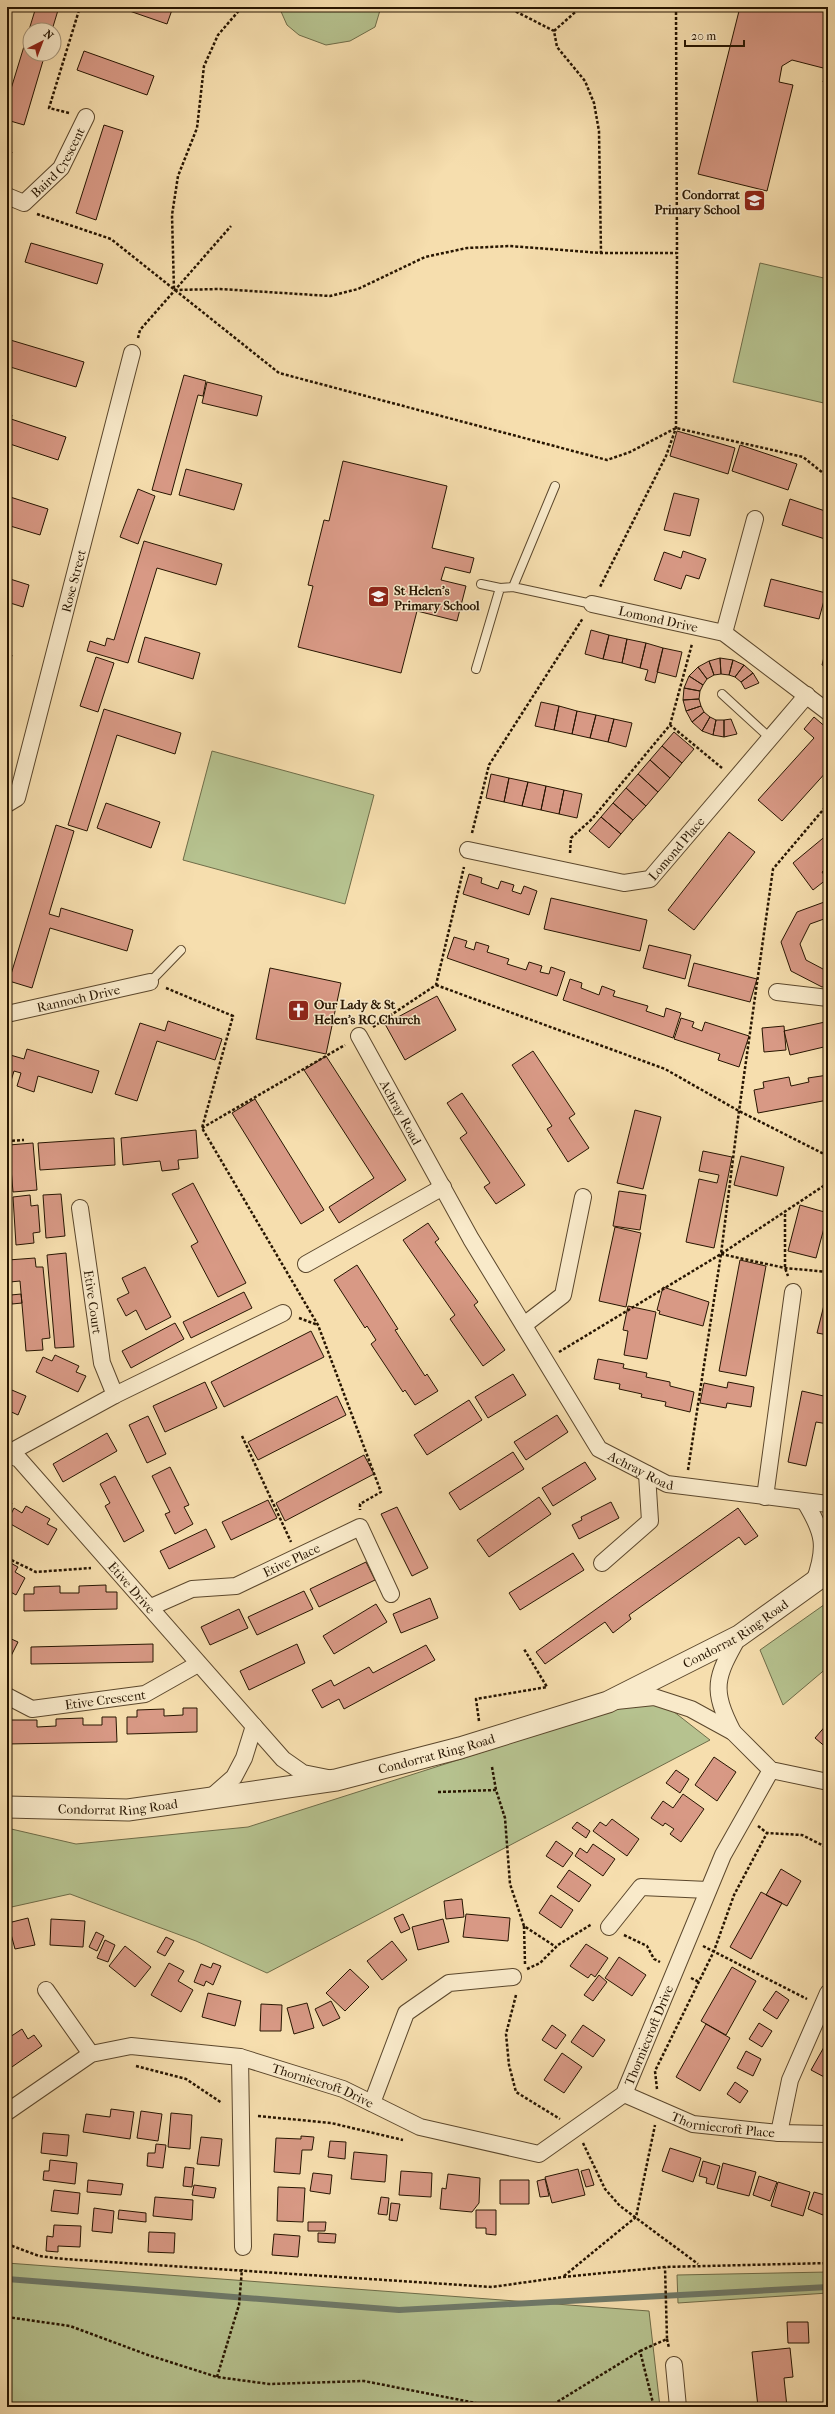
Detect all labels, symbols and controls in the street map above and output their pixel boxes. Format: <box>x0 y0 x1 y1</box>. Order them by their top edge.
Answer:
north arrow <box>22 22 62 62</box>
scale bar <box>685 22 744 48</box>
text: N <box>41 27 56 43</box>
text: 20 m <box>691 29 716 43</box>
street label: Baird Crescent <box>28 125 87 200</box>
place label: Condorrat Primary School <box>654 187 740 218</box>
school or university icon: Condorrat Primary School <box>742 188 768 214</box>
street label: Rose Street <box>58 547 89 614</box>
place label: St Helen's Primary School <box>394 583 480 614</box>
school or university icon: St Helen's Primary School <box>365 584 391 610</box>
street label: Lomond Drive <box>617 603 700 635</box>
street label: Lomond Place <box>645 813 708 883</box>
street label: Rannoch Drive <box>35 981 122 1015</box>
place label: Our Lady & St Helen's RC Church <box>314 997 421 1027</box>
church icon: Our Lady & St Helen's RC Church <box>285 998 311 1024</box>
street label: Achray Road <box>377 1076 425 1148</box>
street label: Etive Court <box>81 1269 105 1335</box>
street label: Achray Road <box>605 1447 675 1492</box>
street label: Etive Place <box>260 1540 323 1580</box>
street label: Etive Drive <box>105 1559 159 1617</box>
street label: Condorrat Ring Road <box>680 1595 791 1671</box>
street label: Etive Crescent <box>64 1686 147 1712</box>
street label: Condorrat Ring Road <box>376 1730 497 1776</box>
street label: Condorrat Ring Road <box>58 1795 180 1818</box>
street label: Thorniecroft Drive <box>621 1982 676 2087</box>
street label: Thorniecroft Drive <box>270 2060 377 2111</box>
street label: Thorniecroft Place <box>669 2108 776 2140</box>

